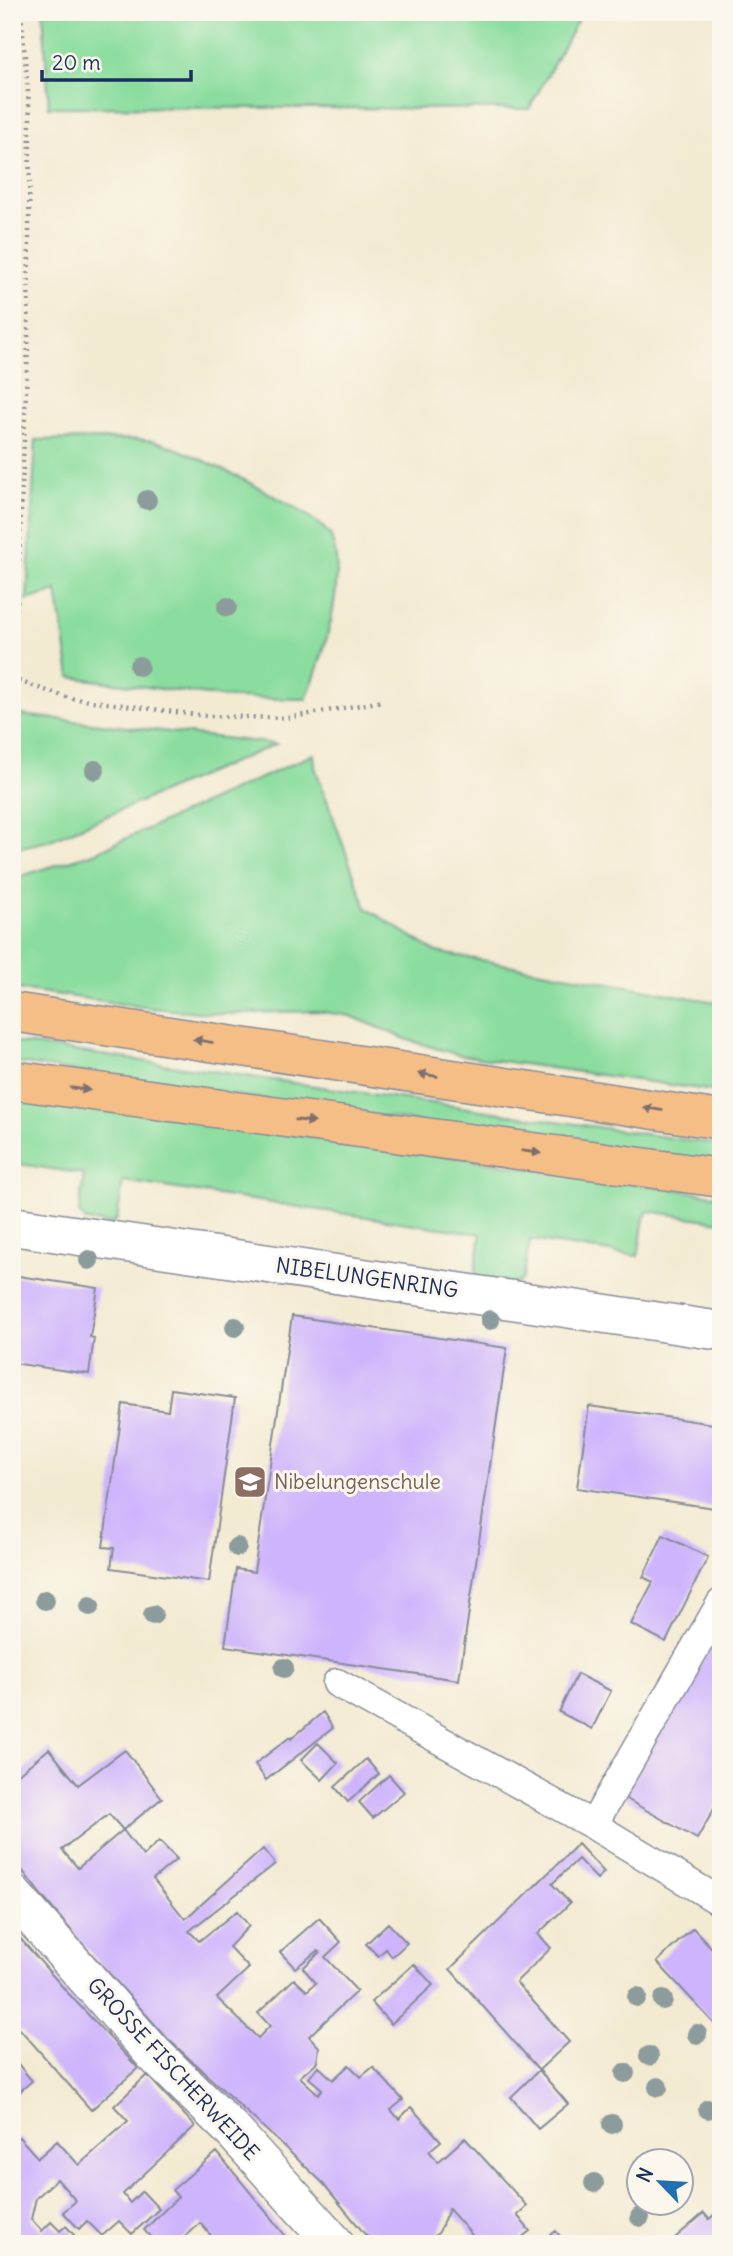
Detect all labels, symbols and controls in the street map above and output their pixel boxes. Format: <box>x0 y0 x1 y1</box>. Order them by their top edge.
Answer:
scale bar <box>42 38 191 82</box>
text: 20 m <box>52 49 101 76</box>
one-way arrow <box>192 1035 214 1046</box>
one-way arrow <box>417 1070 439 1081</box>
one-way arrow <box>69 1084 91 1095</box>
one-way arrow <box>642 1104 664 1115</box>
one-way arrow <box>294 1115 316 1126</box>
one-way arrow <box>520 1147 542 1158</box>
street label: NIBELUNGENRING <box>274 1251 460 1304</box>
school or university icon: Nibelungenschule <box>231 1463 269 1501</box>
place label: Nibelungenschule <box>274 1468 441 1495</box>
street label: GROSSE FISCHERWEIDE <box>82 1972 265 2166</box>
north arrow <box>624 2148 694 2218</box>
text: N <box>631 2164 658 2186</box>

